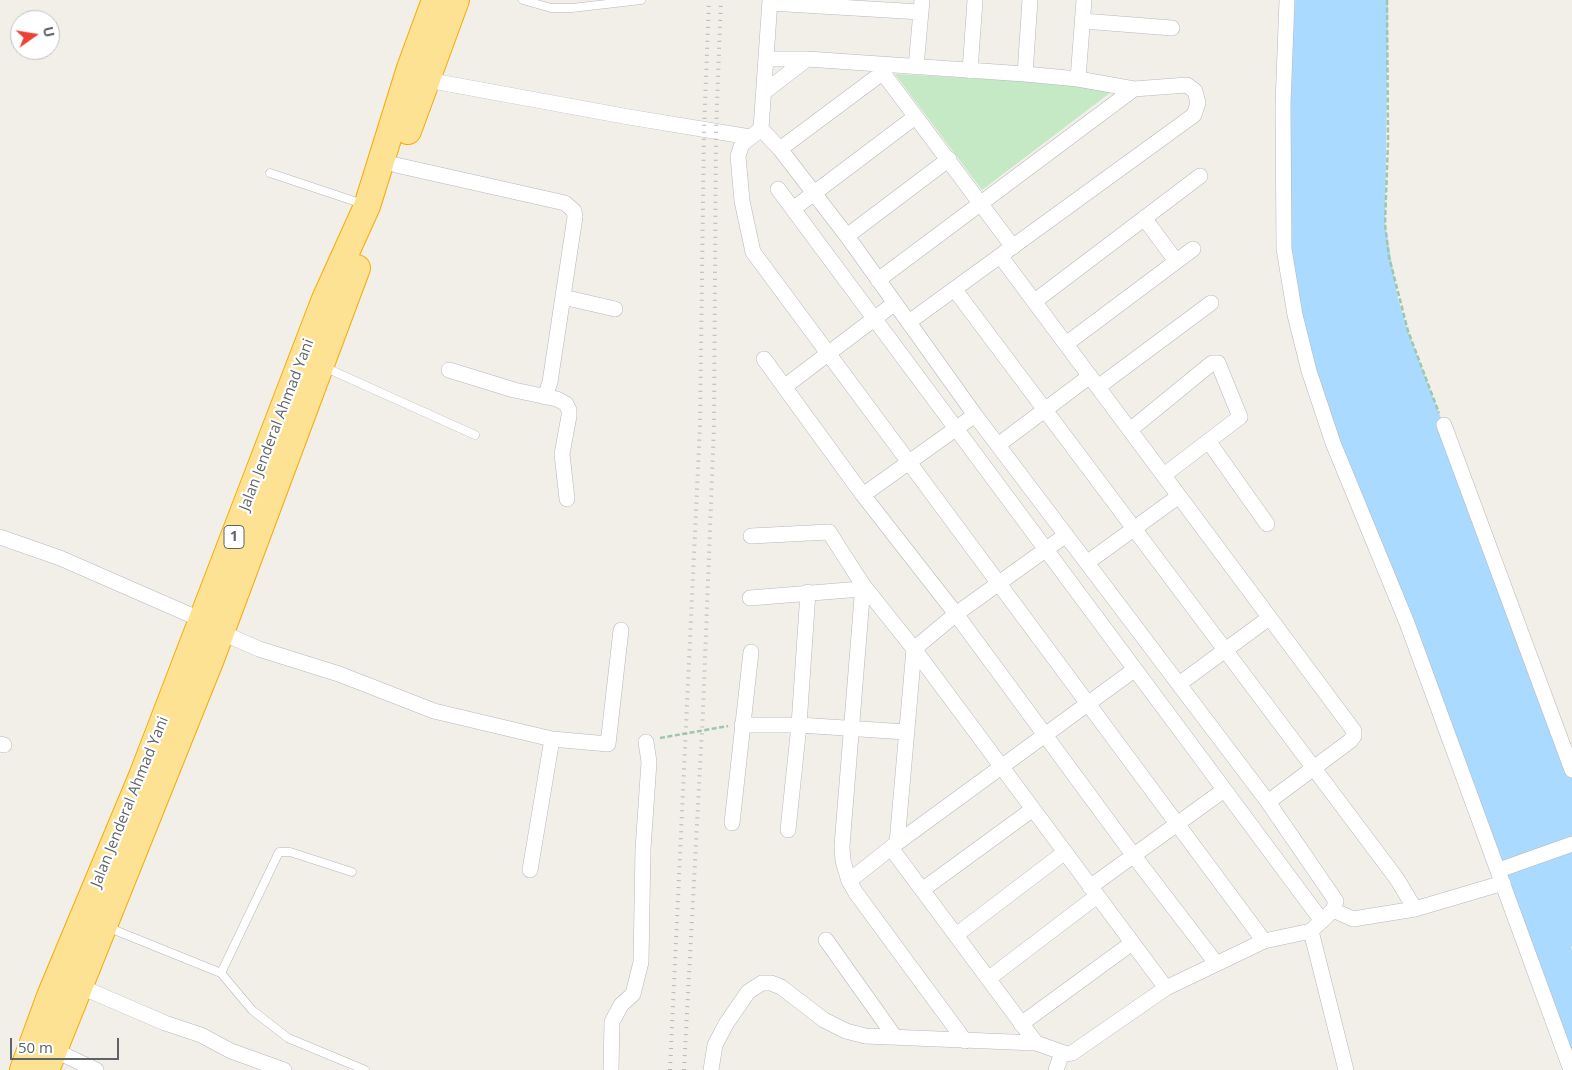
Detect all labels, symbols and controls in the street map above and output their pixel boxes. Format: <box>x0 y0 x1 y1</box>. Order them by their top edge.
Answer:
north arrow <box>10 10 60 60</box>
text: U <box>39 24 60 39</box>
street label: Jalan Jenderal Ahmad Yani <box>236 337 318 513</box>
road number: 1 <box>224 526 244 548</box>
street label: Jalan Jenderal Ahmad Yani <box>87 714 173 890</box>
scale bar <box>12 1028 121 1060</box>
text: 50 m <box>18 1037 53 1057</box>

